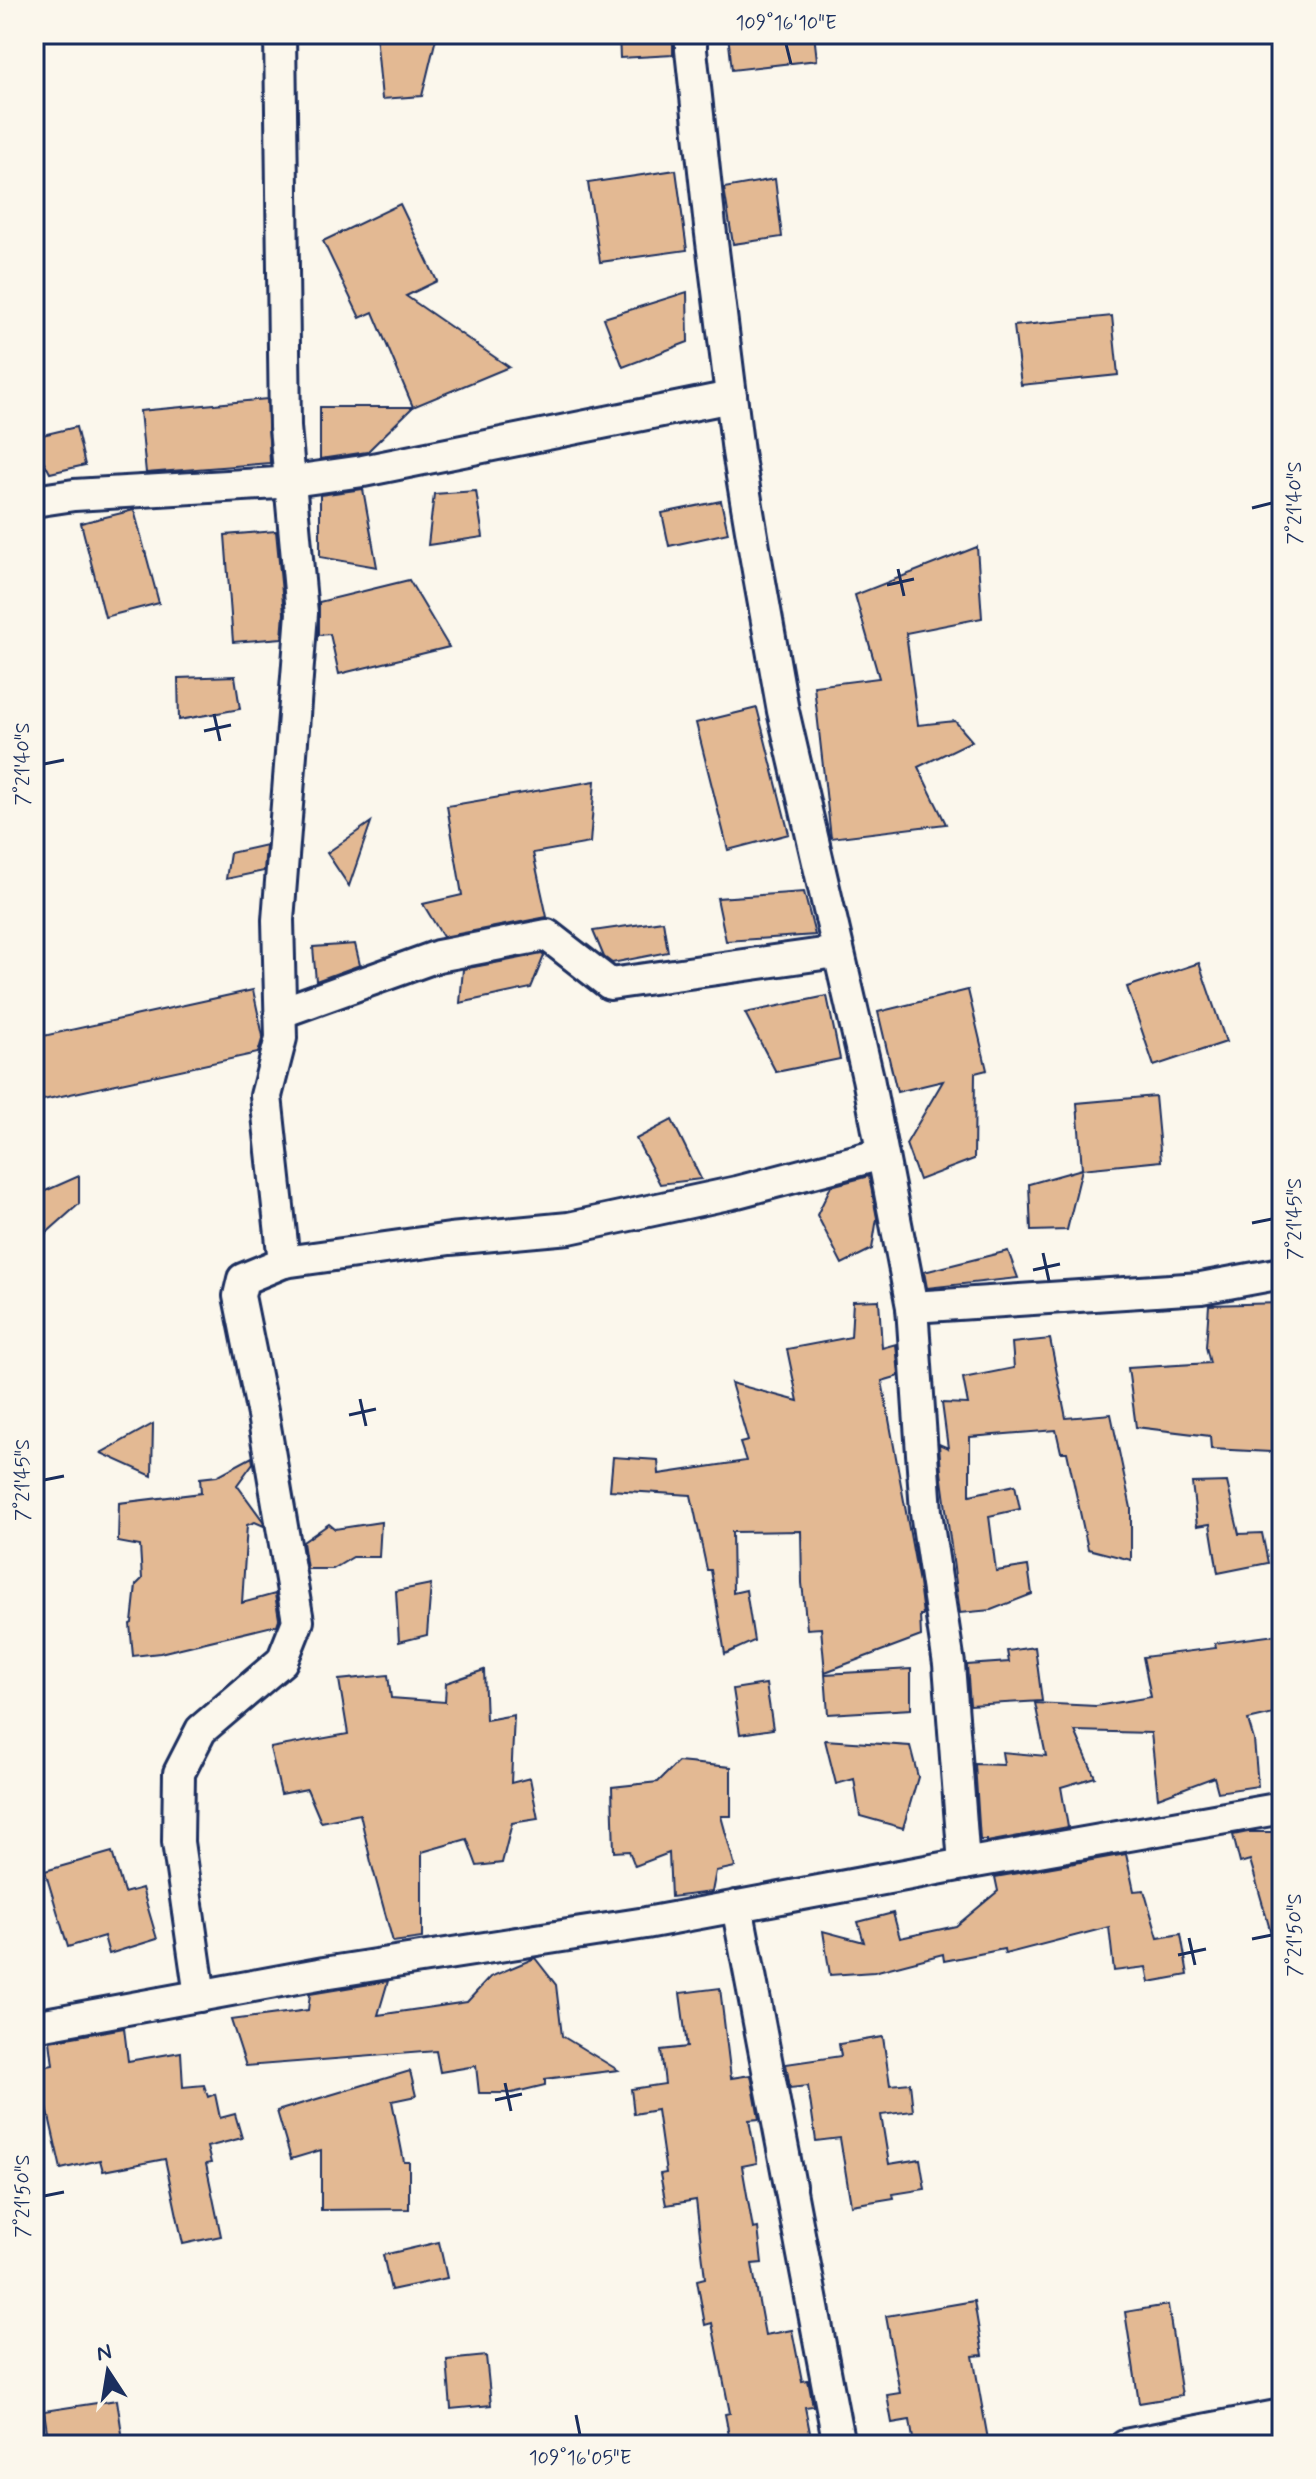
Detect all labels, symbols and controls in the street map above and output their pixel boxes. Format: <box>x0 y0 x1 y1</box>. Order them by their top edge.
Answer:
text: 109°16'10"E <box>735 10 837 37</box>
text: 7°21'40"S <box>1282 462 1309 544</box>
text: 7°21'40"S <box>10 723 37 805</box>
text: 7°21'45"S <box>1282 1178 1309 1260</box>
text: 7°21'45"S <box>10 1439 37 1521</box>
text: 7°21'50"S <box>1282 1893 1309 1977</box>
text: 7°21'50"S <box>10 2154 37 2238</box>
north arrow <box>68 2331 148 2411</box>
text: N <box>94 2338 114 2369</box>
text: 109°16'05"E <box>529 2445 631 2472</box>

